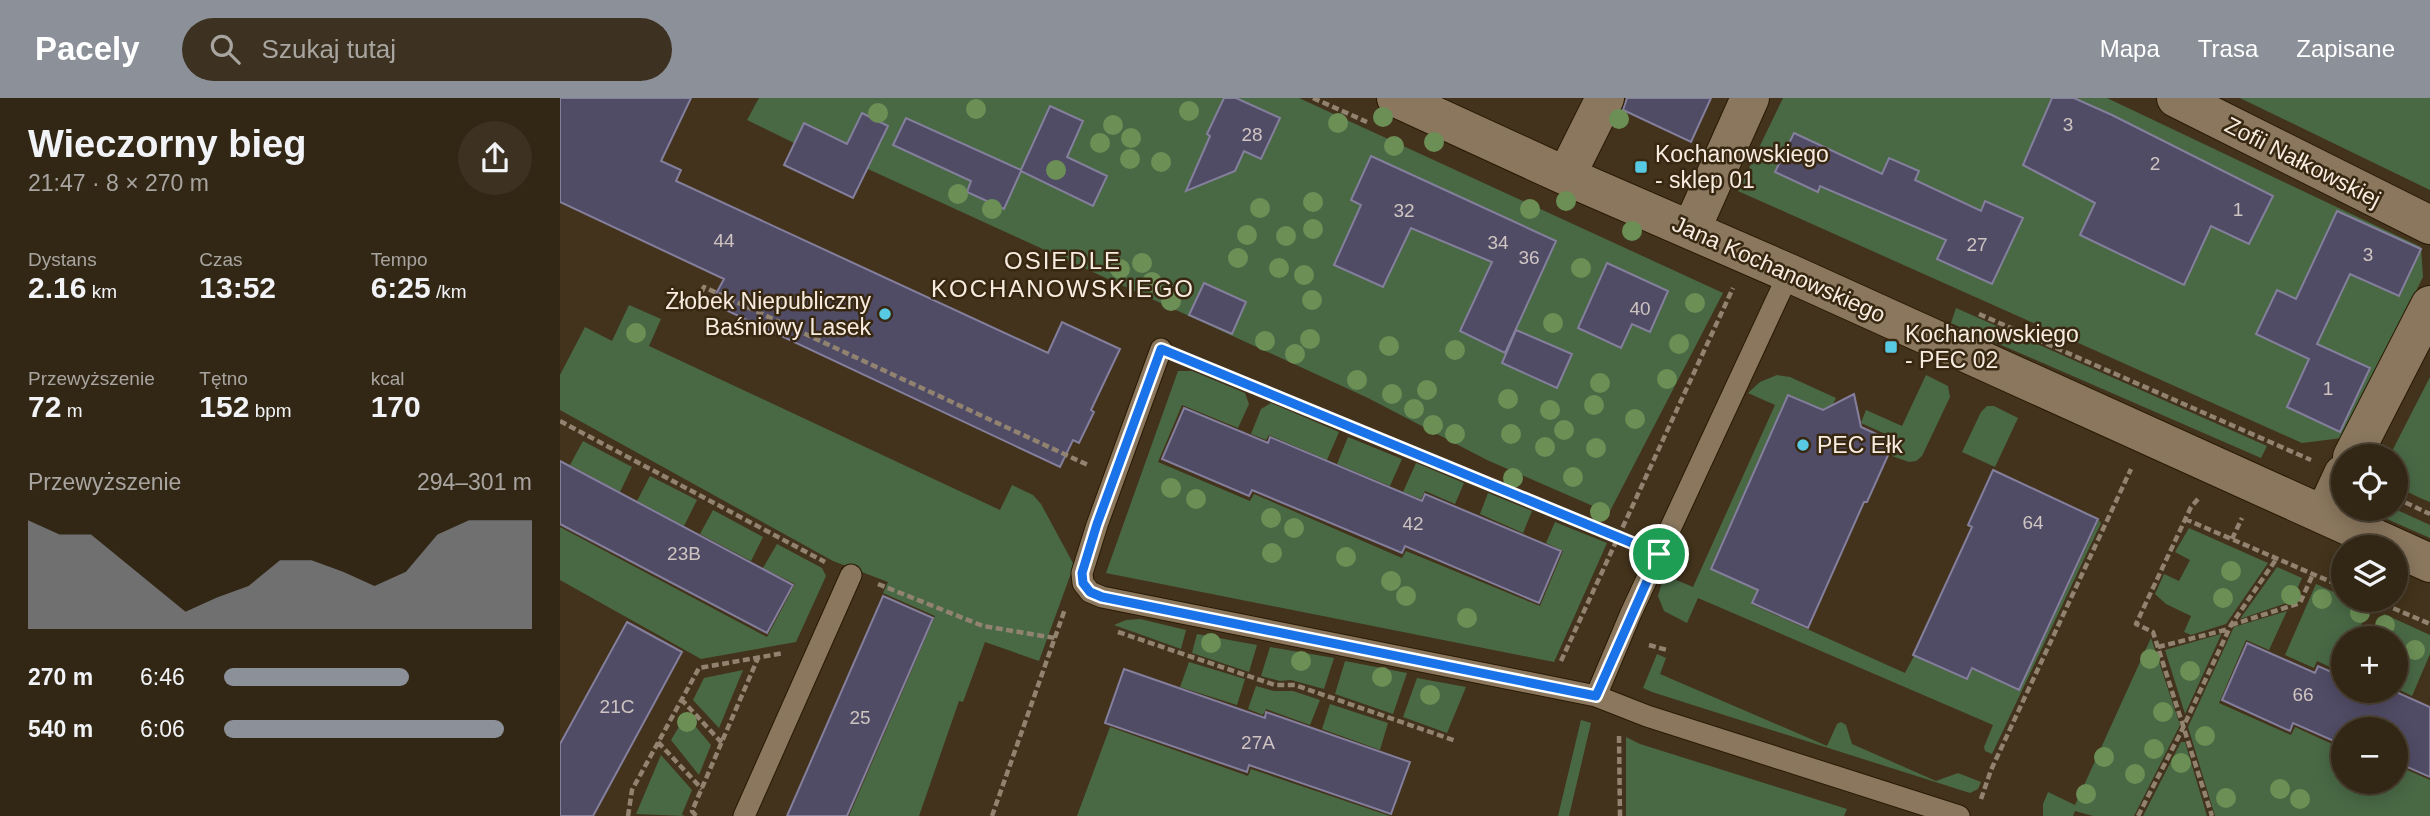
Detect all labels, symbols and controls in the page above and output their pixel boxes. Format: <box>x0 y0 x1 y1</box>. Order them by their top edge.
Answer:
search box <box>182 18 672 81</box>
text: Pacely <box>35 30 140 67</box>
icon: search <box>206 30 244 68</box>
text: Szukaj tutaj <box>262 34 396 64</box>
text: Mapa <box>2100 35 2160 62</box>
text: Trasa <box>2198 35 2258 62</box>
text: Zapisane <box>2296 35 2395 62</box>
street label: Zofii Nałkowskiej <box>2221 112 2385 212</box>
house number: 3 <box>2063 114 2073 135</box>
button: share <box>458 121 532 195</box>
text: Wieczorny bieg <box>28 123 306 165</box>
house number: 28 <box>1241 124 1263 145</box>
place label: Kochanowskiego - sklep 01 <box>1655 141 1829 193</box>
house number: 2 <box>2150 153 2160 174</box>
marker: Kochanowskiego - sklep 01 <box>1633 159 1649 175</box>
text: 21:47 · 8 × 270 m <box>28 170 209 196</box>
house number: 1 <box>2233 199 2243 220</box>
house number: 32 <box>1393 200 1415 221</box>
street label: Jana Kochanowskiego <box>1669 210 1889 328</box>
house number: 44 <box>713 230 735 251</box>
house number: 34 <box>1487 232 1509 253</box>
house number: 27 <box>1966 234 1988 255</box>
house number: 3 <box>2363 244 2373 265</box>
district label: OSIEDLE KOCHANOWSKIEGO <box>931 247 1195 302</box>
house number: 36 <box>1518 247 1540 268</box>
text: Dystans <box>28 249 97 270</box>
text: Czas <box>199 249 243 270</box>
text: Tempo <box>371 249 428 270</box>
text: 2.16 <box>28 271 86 304</box>
text: 13:52 <box>199 271 276 304</box>
text: 6:25 <box>371 271 431 304</box>
text: km <box>86 281 117 302</box>
text: /km <box>431 281 467 302</box>
place label: Żłobek Niepubliczny Baśniowy Lasek <box>665 288 871 340</box>
house number: 40 <box>1629 298 1651 319</box>
marker: Żłobek Niepubliczny Baśniowy Lasek <box>877 306 893 322</box>
place label: Kochanowskiego - PEC 02 <box>1905 321 2079 373</box>
marker: Kochanowskiego - PEC 02 <box>1883 339 1899 355</box>
text: Przewyższenie <box>28 368 155 389</box>
text: Tętno <box>199 368 248 389</box>
text: kcal <box>371 368 404 389</box>
house number: 1 <box>2323 378 2333 399</box>
text: 72 <box>28 390 61 423</box>
text: 152 <box>199 390 249 423</box>
text: 170 <box>371 390 421 423</box>
text: m <box>61 400 82 421</box>
text: bpm <box>249 400 292 421</box>
place label: PEC Ełk <box>1817 432 1903 458</box>
marker: PEC Ełk <box>1795 437 1811 453</box>
map controls <box>2331 444 2408 794</box>
button: locate <box>2331 444 2408 521</box>
text: Przewyższenie <box>28 469 181 495</box>
text: 294–301 m <box>417 469 532 495</box>
house number: 64 <box>2022 512 2044 533</box>
house number: 42 <box>1402 513 1424 534</box>
pin <box>1629 524 1689 584</box>
icon: arrive <box>1640 535 1678 573</box>
button: layers <box>2331 535 2408 612</box>
house number: 23B <box>667 543 701 564</box>
button: + <box>2331 626 2408 703</box>
text: 270 m <box>28 664 93 690</box>
text: 6:46 <box>140 664 185 690</box>
house number: 66 <box>2292 684 2314 705</box>
house number: 21C <box>600 696 634 717</box>
house number: 25 <box>849 707 871 728</box>
text: 540 m <box>28 716 93 742</box>
text: 6:06 <box>140 716 185 742</box>
button: − <box>2331 717 2408 794</box>
house number: 27A <box>1241 732 1275 753</box>

